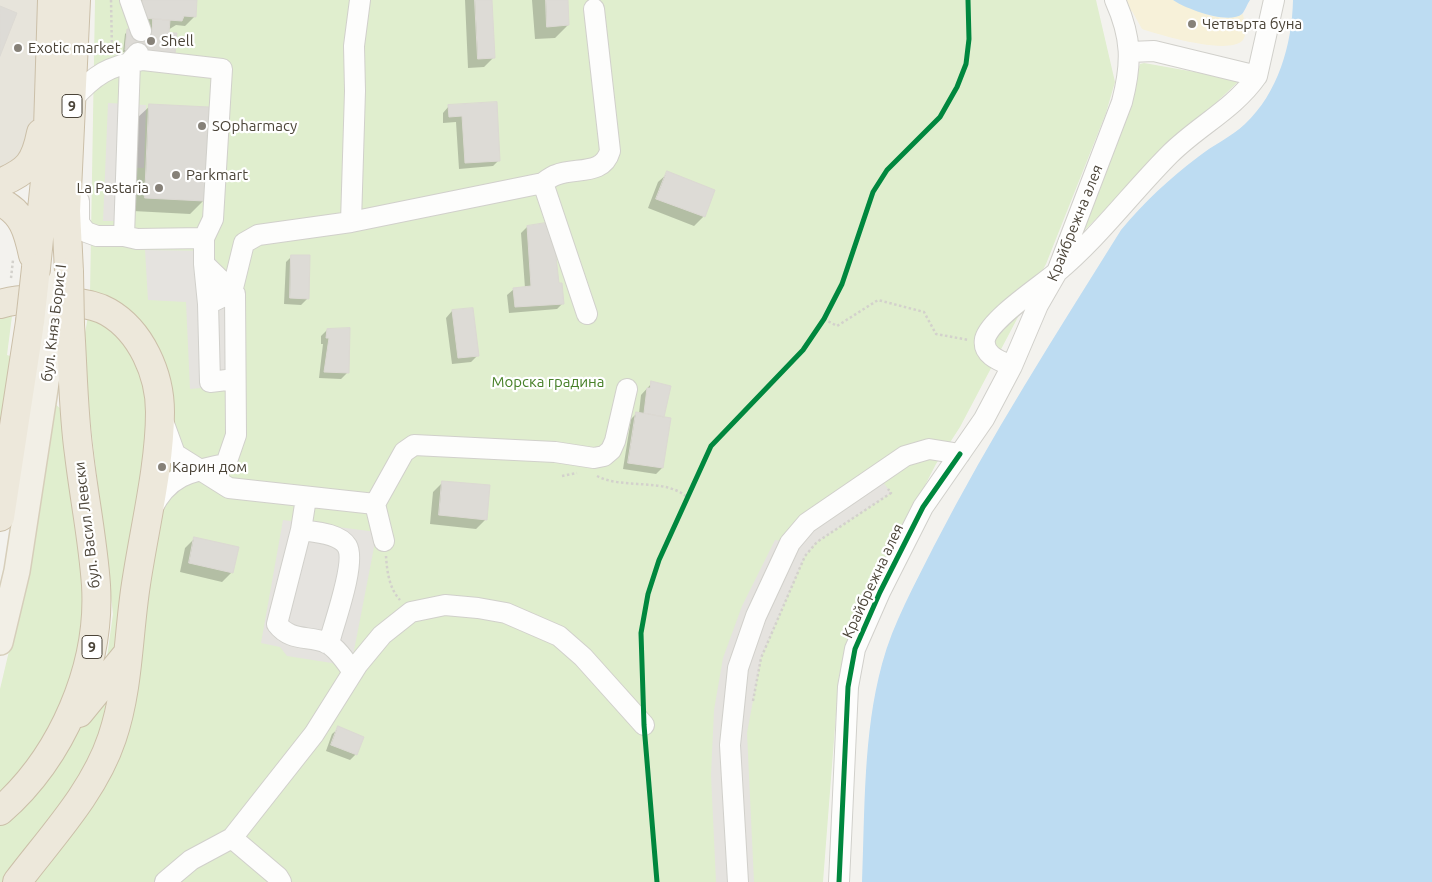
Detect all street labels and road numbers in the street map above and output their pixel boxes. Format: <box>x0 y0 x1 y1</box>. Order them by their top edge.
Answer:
road number: 9 <box>62 94 82 118</box>
street label: Крайбрежна алея <box>1043 162 1107 284</box>
street label: бул. Княз Борис I <box>38 263 70 383</box>
street label: бул. Васил Левски <box>70 461 104 589</box>
street label: Крайбрежна алея <box>839 521 907 641</box>
road number: 9 <box>82 636 102 659</box>

